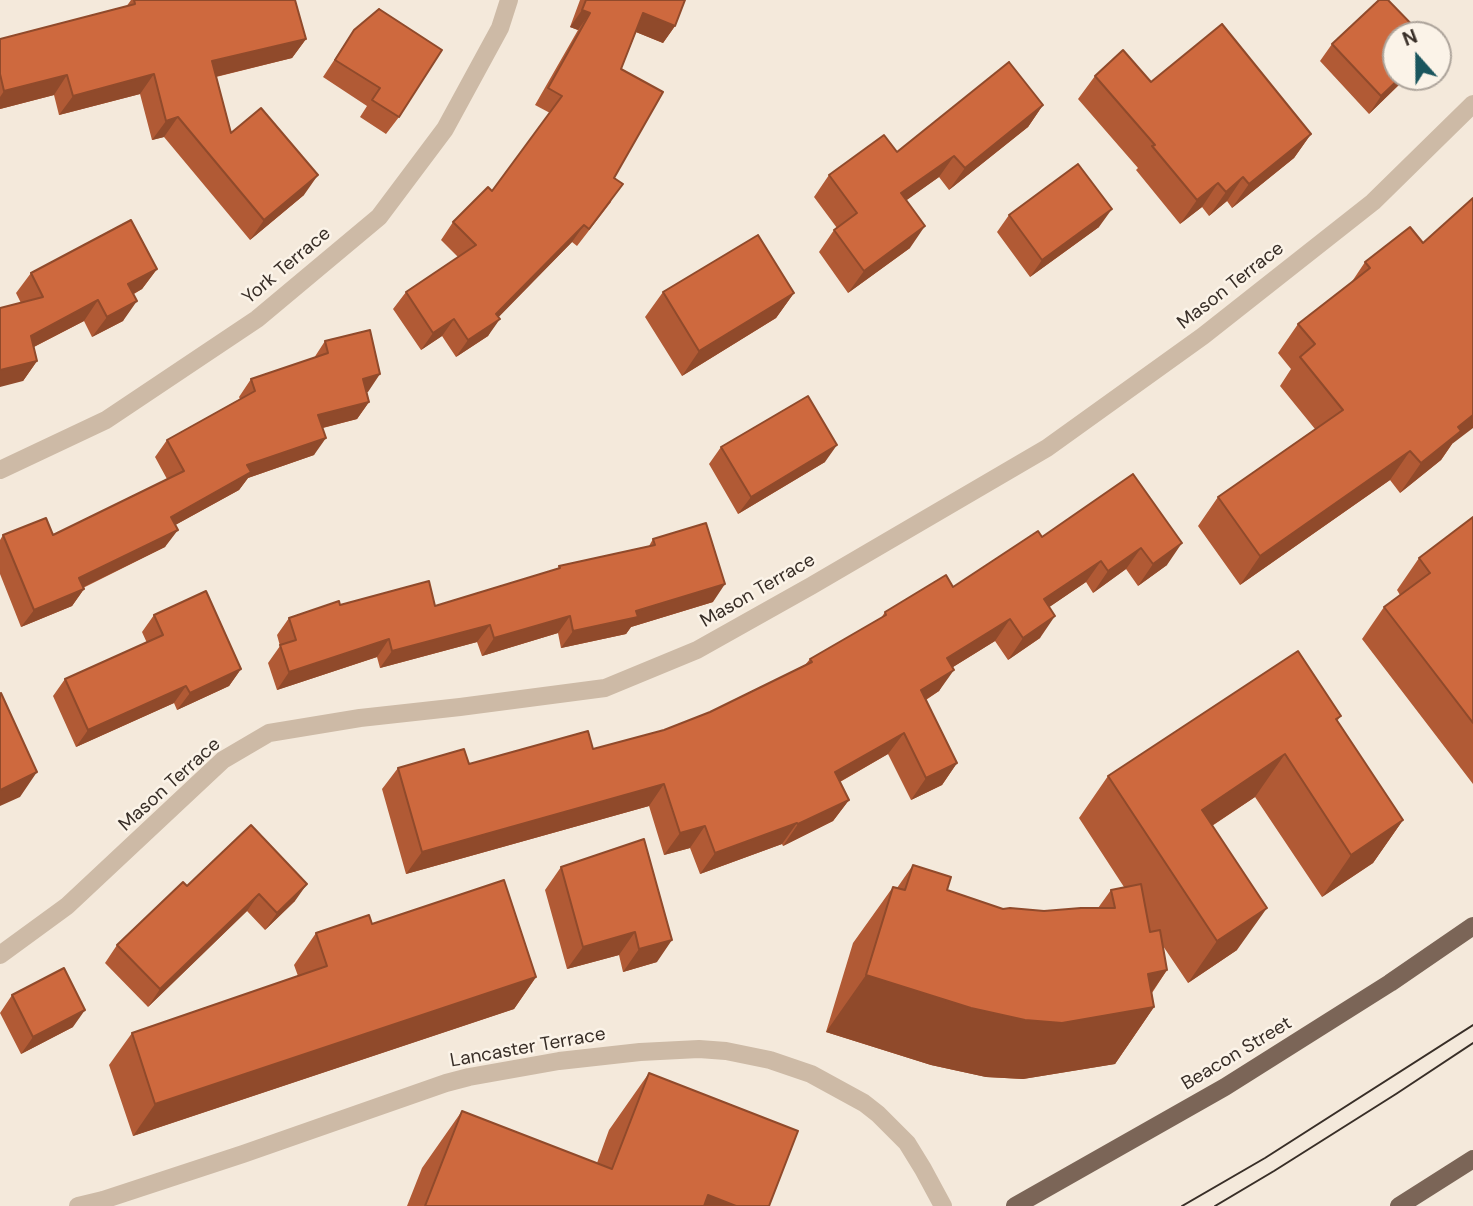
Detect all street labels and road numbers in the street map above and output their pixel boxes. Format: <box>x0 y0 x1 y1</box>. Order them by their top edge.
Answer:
street label: York Terrace <box>238 223 336 309</box>
street label: Mason Terrace <box>1173 237 1289 335</box>
street label: Mason Terrace <box>696 549 820 633</box>
street label: Mason Terrace <box>114 733 226 837</box>
street label: Beacon Street <box>1178 1012 1296 1096</box>
street label: Lancaster Terrace <box>448 1023 608 1073</box>

